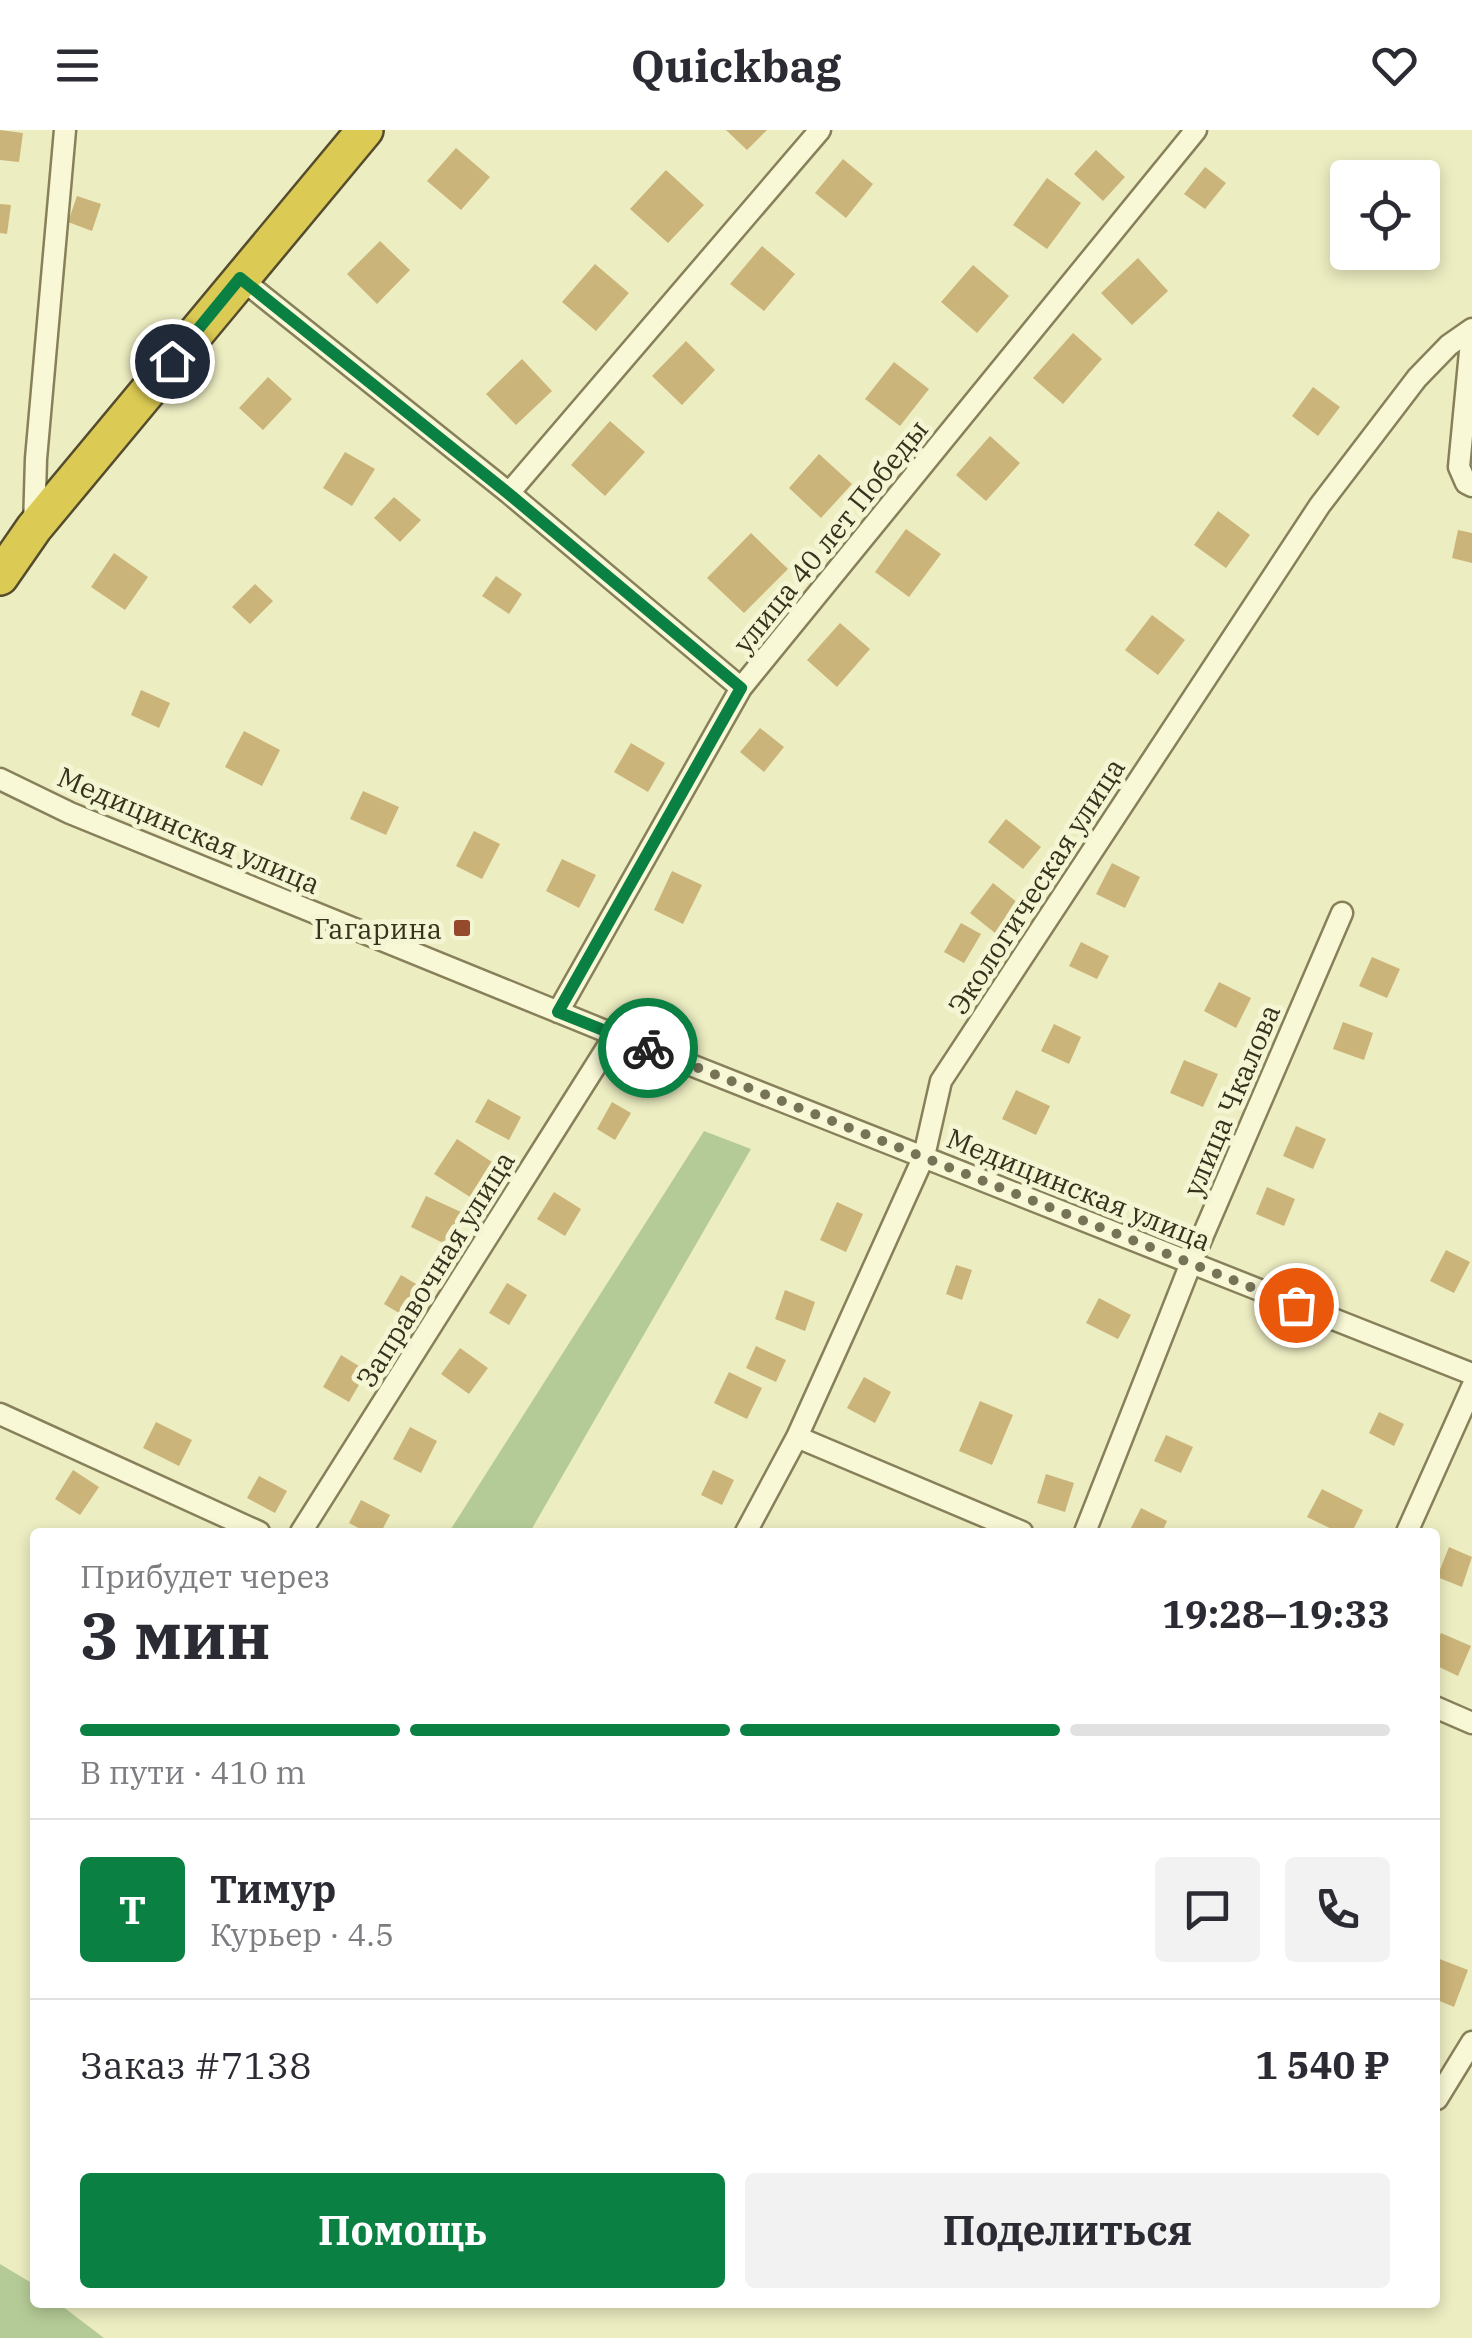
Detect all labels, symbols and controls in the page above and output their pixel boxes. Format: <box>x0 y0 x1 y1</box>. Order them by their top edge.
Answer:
text: Quickbag <box>631 36 841 94</box>
icon: menu <box>50 38 105 93</box>
icon: heart <box>1367 38 1422 93</box>
map controls <box>1330 160 1440 270</box>
button: locate <box>1330 160 1440 270</box>
pin <box>130 319 215 404</box>
icon: home <box>145 334 200 389</box>
street label: улица 40 лет Победы <box>724 411 936 661</box>
street label: Экологическая улица <box>939 751 1133 1021</box>
street label: Медицинская улица <box>52 758 326 902</box>
place label: Гагарина <box>314 910 442 947</box>
marker: Гагарина <box>451 917 473 939</box>
courier <box>598 998 698 1098</box>
street label: улица Чкалова <box>1174 998 1288 1202</box>
icon: bike <box>621 1021 676 1076</box>
street label: Медицинская улица <box>941 1119 1217 1259</box>
street label: Заправочная улица <box>347 1144 523 1394</box>
pin <box>1254 1263 1339 1348</box>
icon: bag <box>1269 1278 1324 1333</box>
text: Прибудет через <box>80 1555 330 1597</box>
text: 19:28–19:33 <box>1162 1589 1390 1638</box>
text: 3 мин <box>80 1592 271 1677</box>
text: В пути · 410 m <box>80 1751 306 1793</box>
button: chat <box>1155 1857 1260 1962</box>
button: phone <box>1285 1857 1390 1962</box>
text: Тимур <box>210 1864 336 1913</box>
text: Т <box>119 1885 146 1934</box>
text: Курьер · 4.5 <box>210 1913 394 1955</box>
text: Заказ #7138 <box>80 2040 312 2089</box>
text: 1 540 ₽ <box>1255 2040 1390 2089</box>
button: Помощь <box>80 2173 725 2288</box>
button: Поделиться <box>745 2173 1390 2288</box>

